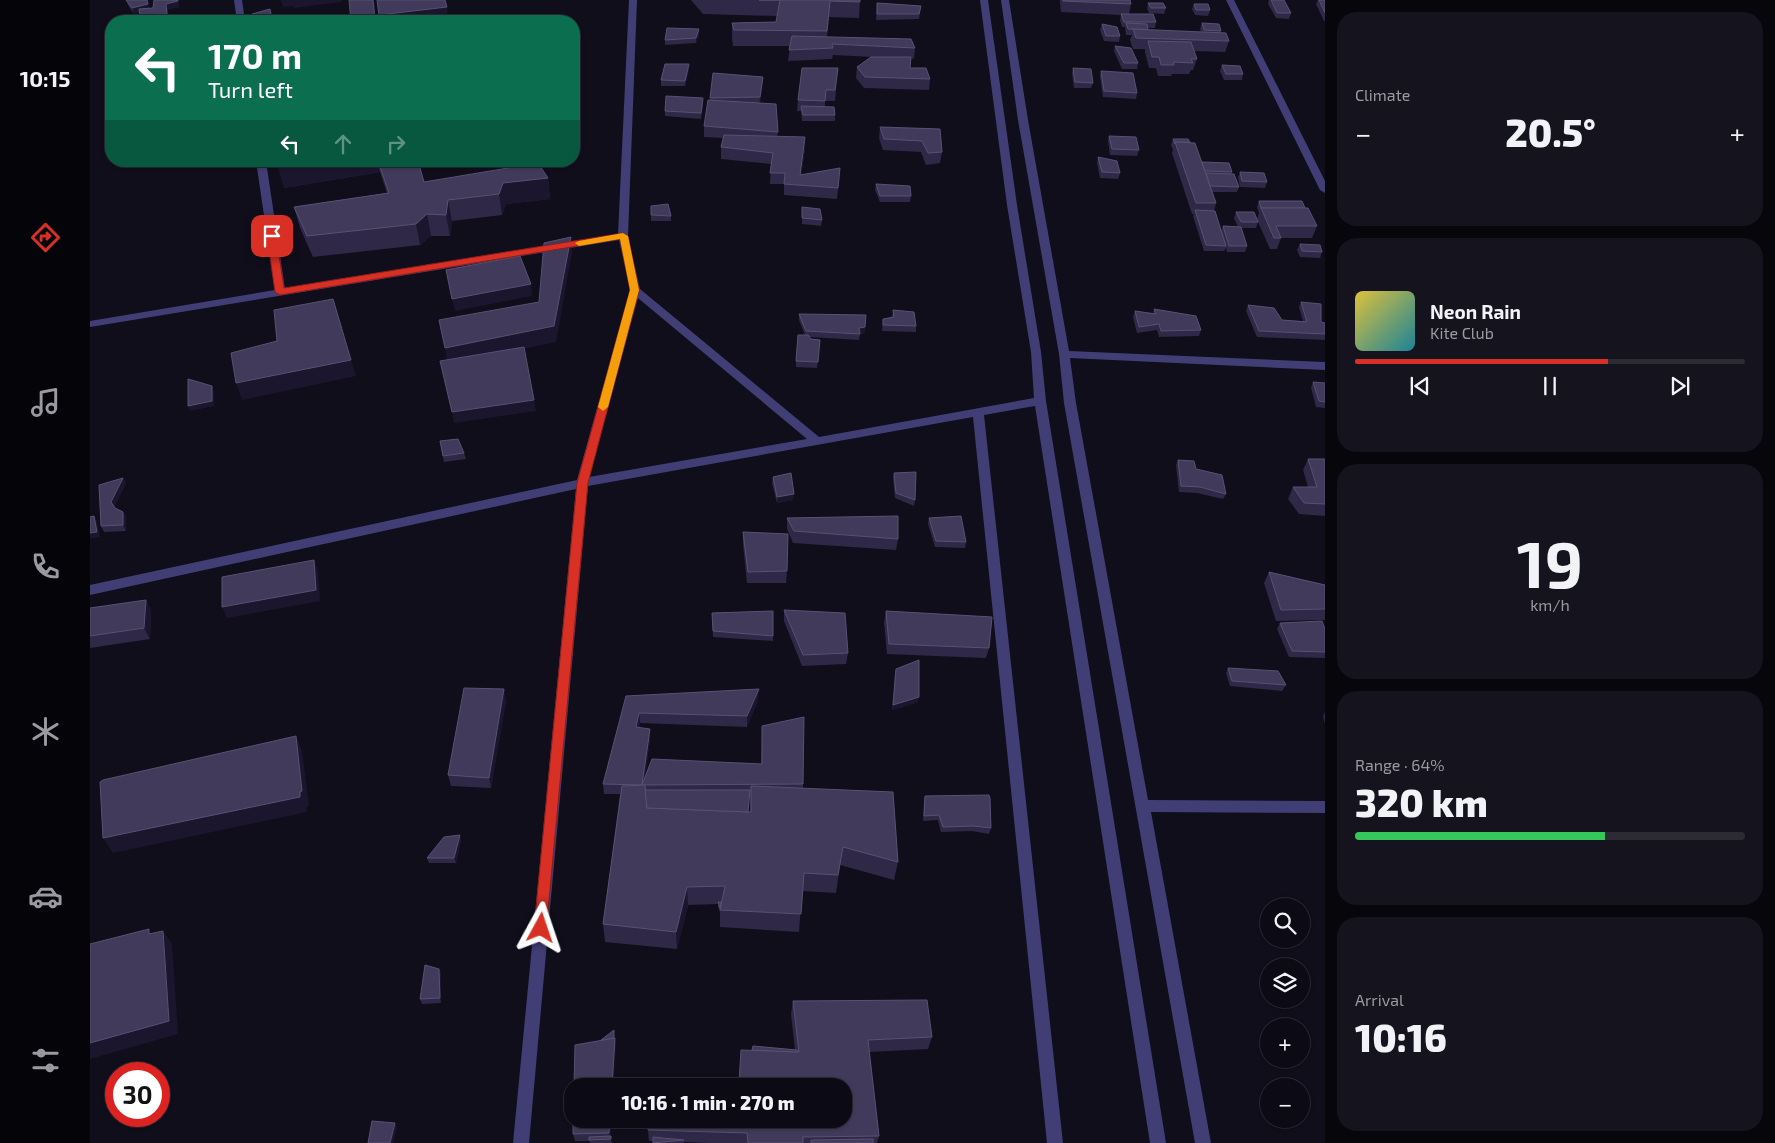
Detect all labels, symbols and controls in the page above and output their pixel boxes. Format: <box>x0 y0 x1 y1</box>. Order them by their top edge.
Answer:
text: 170 m <box>208 34 302 76</box>
icon: left <box>125 35 190 100</box>
text: 10:15 <box>20 65 70 91</box>
text: Turn left <box>208 76 293 102</box>
text: Climate <box>1355 85 1410 104</box>
text: 20.5° <box>1505 109 1596 155</box>
text: − <box>1355 116 1371 150</box>
text: + <box>1730 116 1745 150</box>
icon: left <box>276 130 304 158</box>
icon: ahead <box>329 130 357 158</box>
icon: right <box>382 130 410 158</box>
pin <box>251 215 293 257</box>
icon: directions <box>28 220 63 255</box>
icon: arrive <box>258 222 286 250</box>
text: Neon Rain <box>1430 300 1521 323</box>
text: Kite Club <box>1430 323 1494 342</box>
icon: previous <box>1406 372 1434 400</box>
icon: pause <box>1536 372 1564 400</box>
icon: next <box>1666 372 1694 400</box>
icon: music <box>28 385 63 420</box>
text: 19 <box>1517 523 1583 601</box>
icon: phone <box>28 549 63 584</box>
text: km/h <box>1530 595 1570 614</box>
icon: climate <box>28 714 63 749</box>
text: Range · 64% <box>1355 755 1445 774</box>
text: 320 km <box>1355 779 1488 825</box>
icon: car <box>28 879 63 914</box>
map controls <box>1260 898 1310 1128</box>
button: search <box>1260 898 1310 948</box>
position arrow <box>514 901 566 953</box>
button: layers <box>1260 958 1310 1008</box>
text: Arrival <box>1355 990 1404 1009</box>
text: 10:16 <box>1355 1014 1447 1060</box>
button: + <box>1260 1018 1310 1068</box>
icon: filters <box>28 1043 63 1078</box>
speed limit sign: 30 <box>105 1062 170 1127</box>
button: − <box>1260 1078 1310 1128</box>
text: 10:16 · 1 min · 270 m <box>622 1091 794 1114</box>

